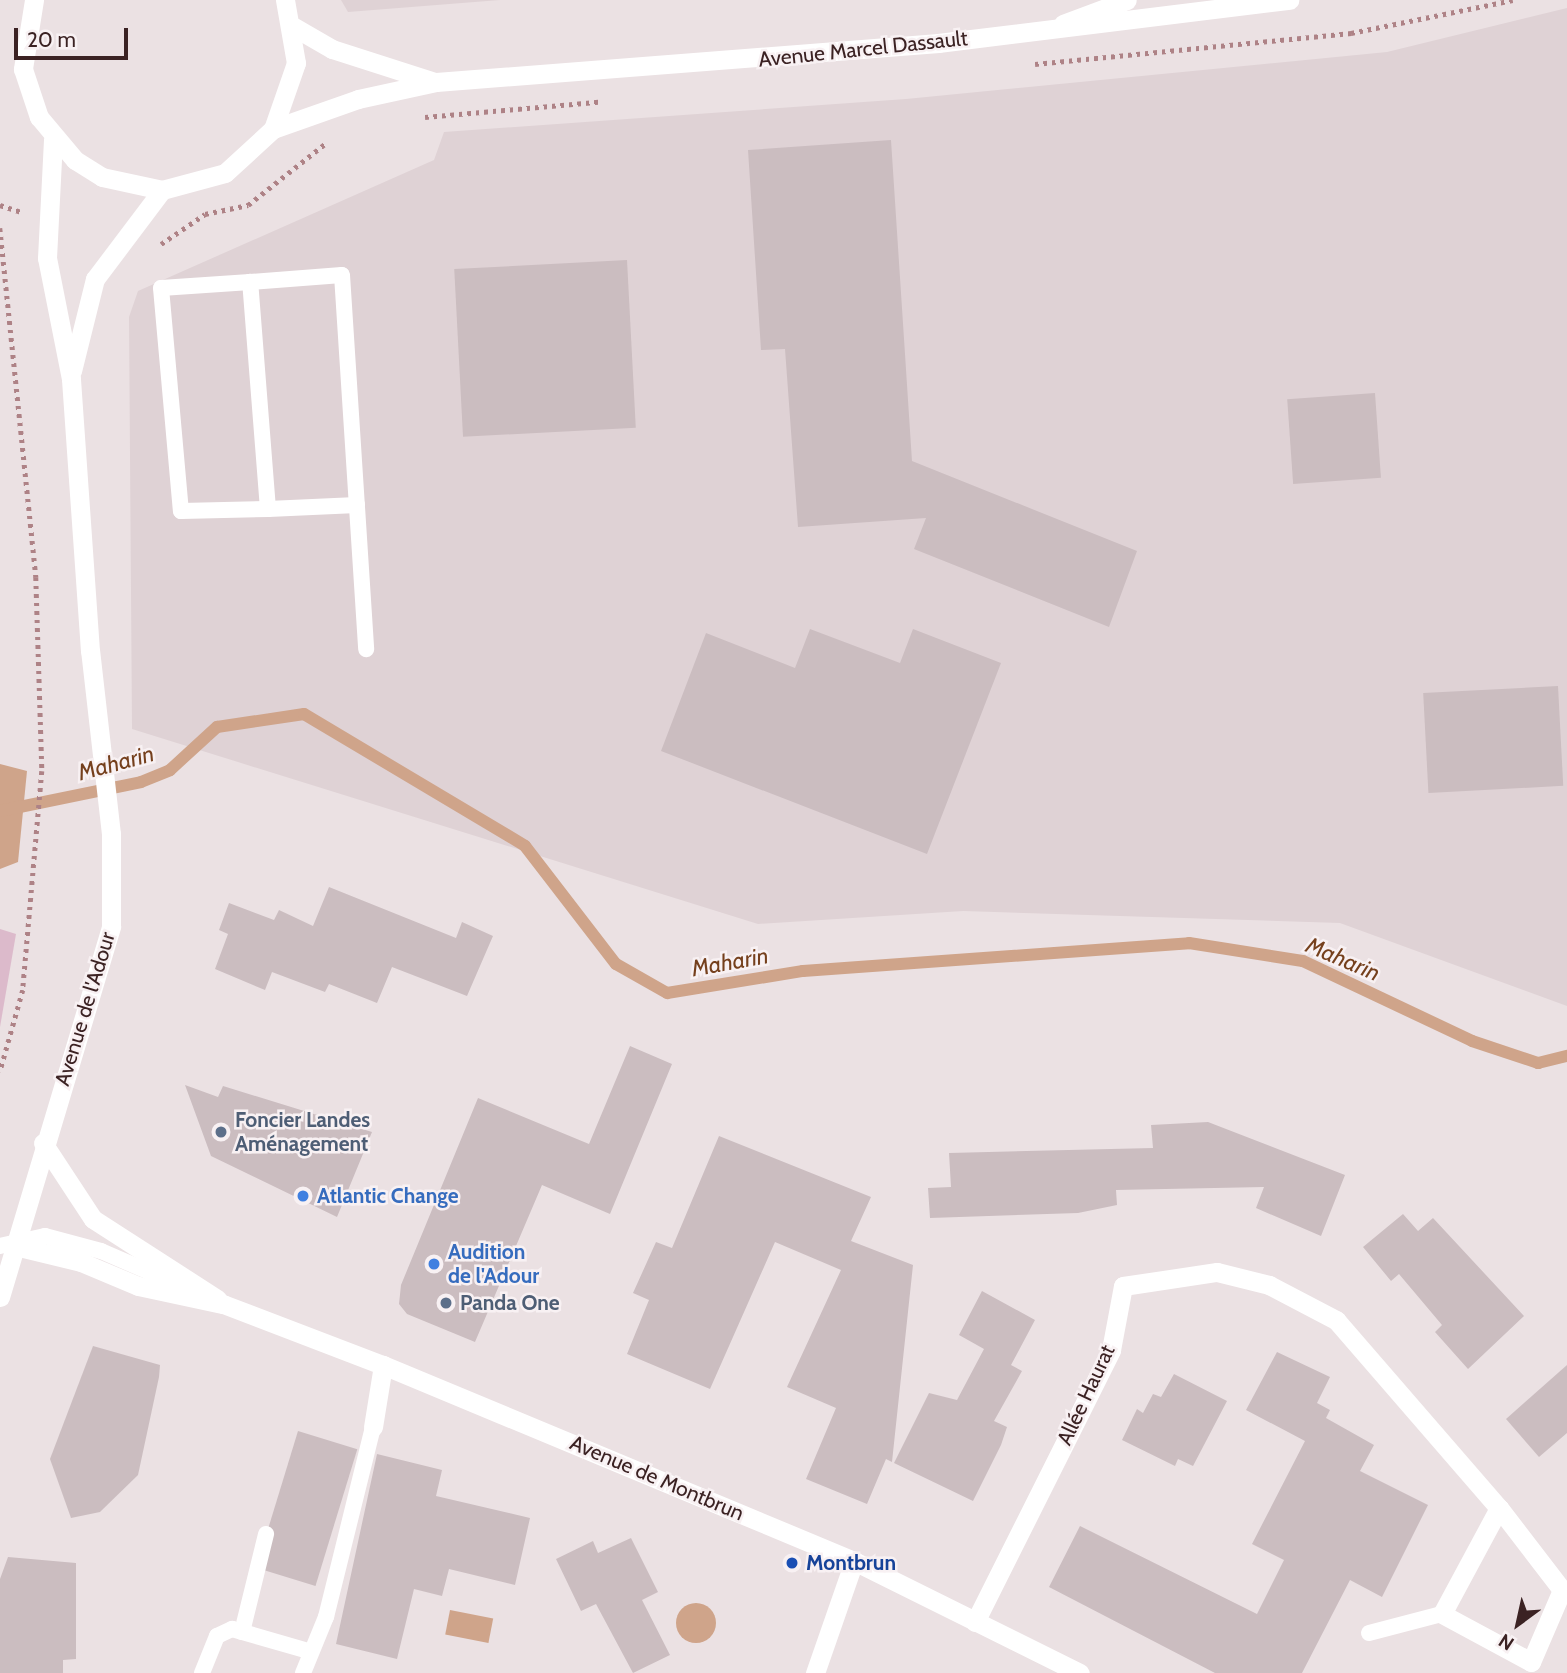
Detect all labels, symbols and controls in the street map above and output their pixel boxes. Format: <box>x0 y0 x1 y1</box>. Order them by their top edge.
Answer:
scale bar <box>18 14 131 58</box>
street label: Avenue Marcel Dassault <box>757 25 969 73</box>
text: 20 m <box>27 27 76 52</box>
water label: Maharin <box>75 740 157 786</box>
street label: Avenue de l'Adour <box>50 929 120 1089</box>
water label: Maharin <box>1302 931 1384 987</box>
water label: Maharin <box>689 942 771 982</box>
place label: Foncier Landes Aménagement <box>235 1107 370 1157</box>
marker: Foncier Landes Aménagement <box>213 1124 229 1140</box>
place label: Atlantic Change <box>317 1183 459 1209</box>
marker: Atlantic Change <box>295 1188 311 1204</box>
place label: Audition de l'Adour <box>448 1239 539 1289</box>
marker: Audition de l'Adour <box>426 1256 442 1272</box>
place label: Panda One <box>460 1290 560 1316</box>
marker: Panda One <box>438 1295 454 1311</box>
street label: Allée Haurat <box>1052 1341 1120 1449</box>
street label: Avenue de Montbrun <box>566 1430 748 1526</box>
place label: Montbrun <box>806 1550 896 1576</box>
marker: Montbrun <box>784 1555 800 1571</box>
north arrow <box>1483 1589 1553 1659</box>
text: N <box>1494 1629 1518 1655</box>

